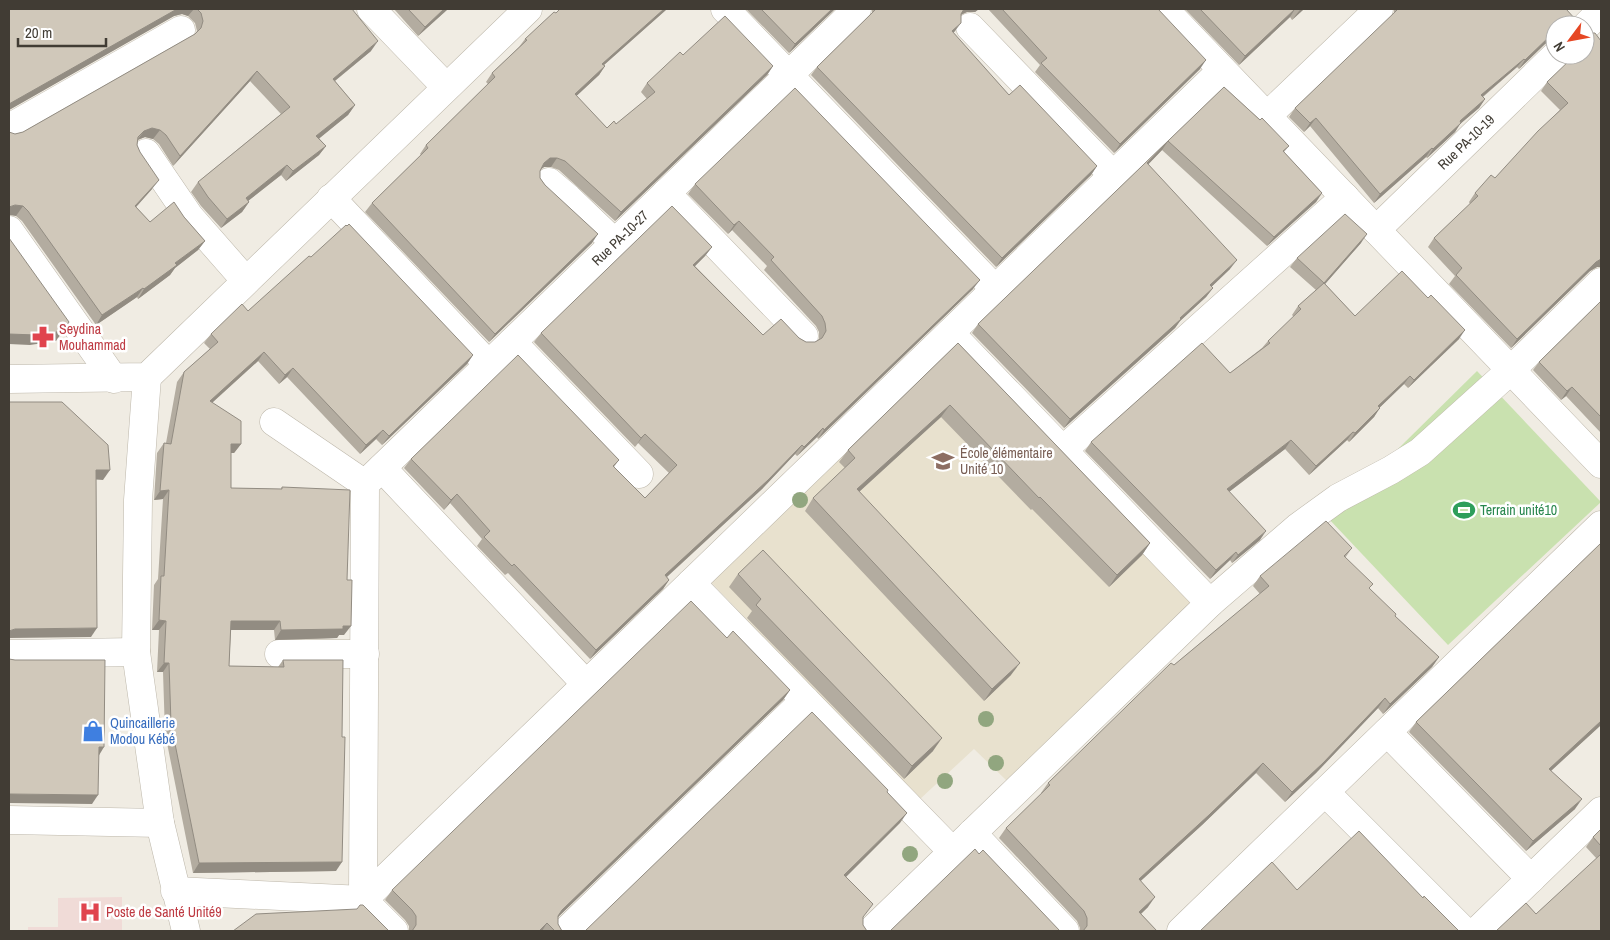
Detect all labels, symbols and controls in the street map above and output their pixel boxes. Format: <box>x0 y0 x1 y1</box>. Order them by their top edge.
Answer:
scale bar <box>18 15 105 47</box>
north arrow <box>1545 15 1595 65</box>
text: 20 m <box>25 22 52 43</box>
text: N <box>1549 39 1569 55</box>
street label: Rue PA-10-19 <box>1434 111 1498 173</box>
street label: Rue PA-10-27 <box>588 207 652 269</box>
place label: Seydina Mouhammad <box>59 320 126 354</box>
pharmacy icon: Seydina Mouhammad <box>30 324 56 350</box>
place label: École élémentaire Unité 10 <box>960 444 1053 478</box>
school or university icon: École élémentaire Unité 10 <box>930 448 956 474</box>
sports icon: Terrain unité10 <box>1451 497 1477 523</box>
place label: Terrain unité10 <box>1480 501 1557 519</box>
place label: Quincaillerie Modou Kébé <box>110 714 175 748</box>
shop icon: Quincaillerie Modou Kébé <box>80 718 106 744</box>
hospital icon: Poste de Santé Unité9 <box>77 899 103 925</box>
place label: Poste de Santé Unité9 <box>106 903 222 921</box>

